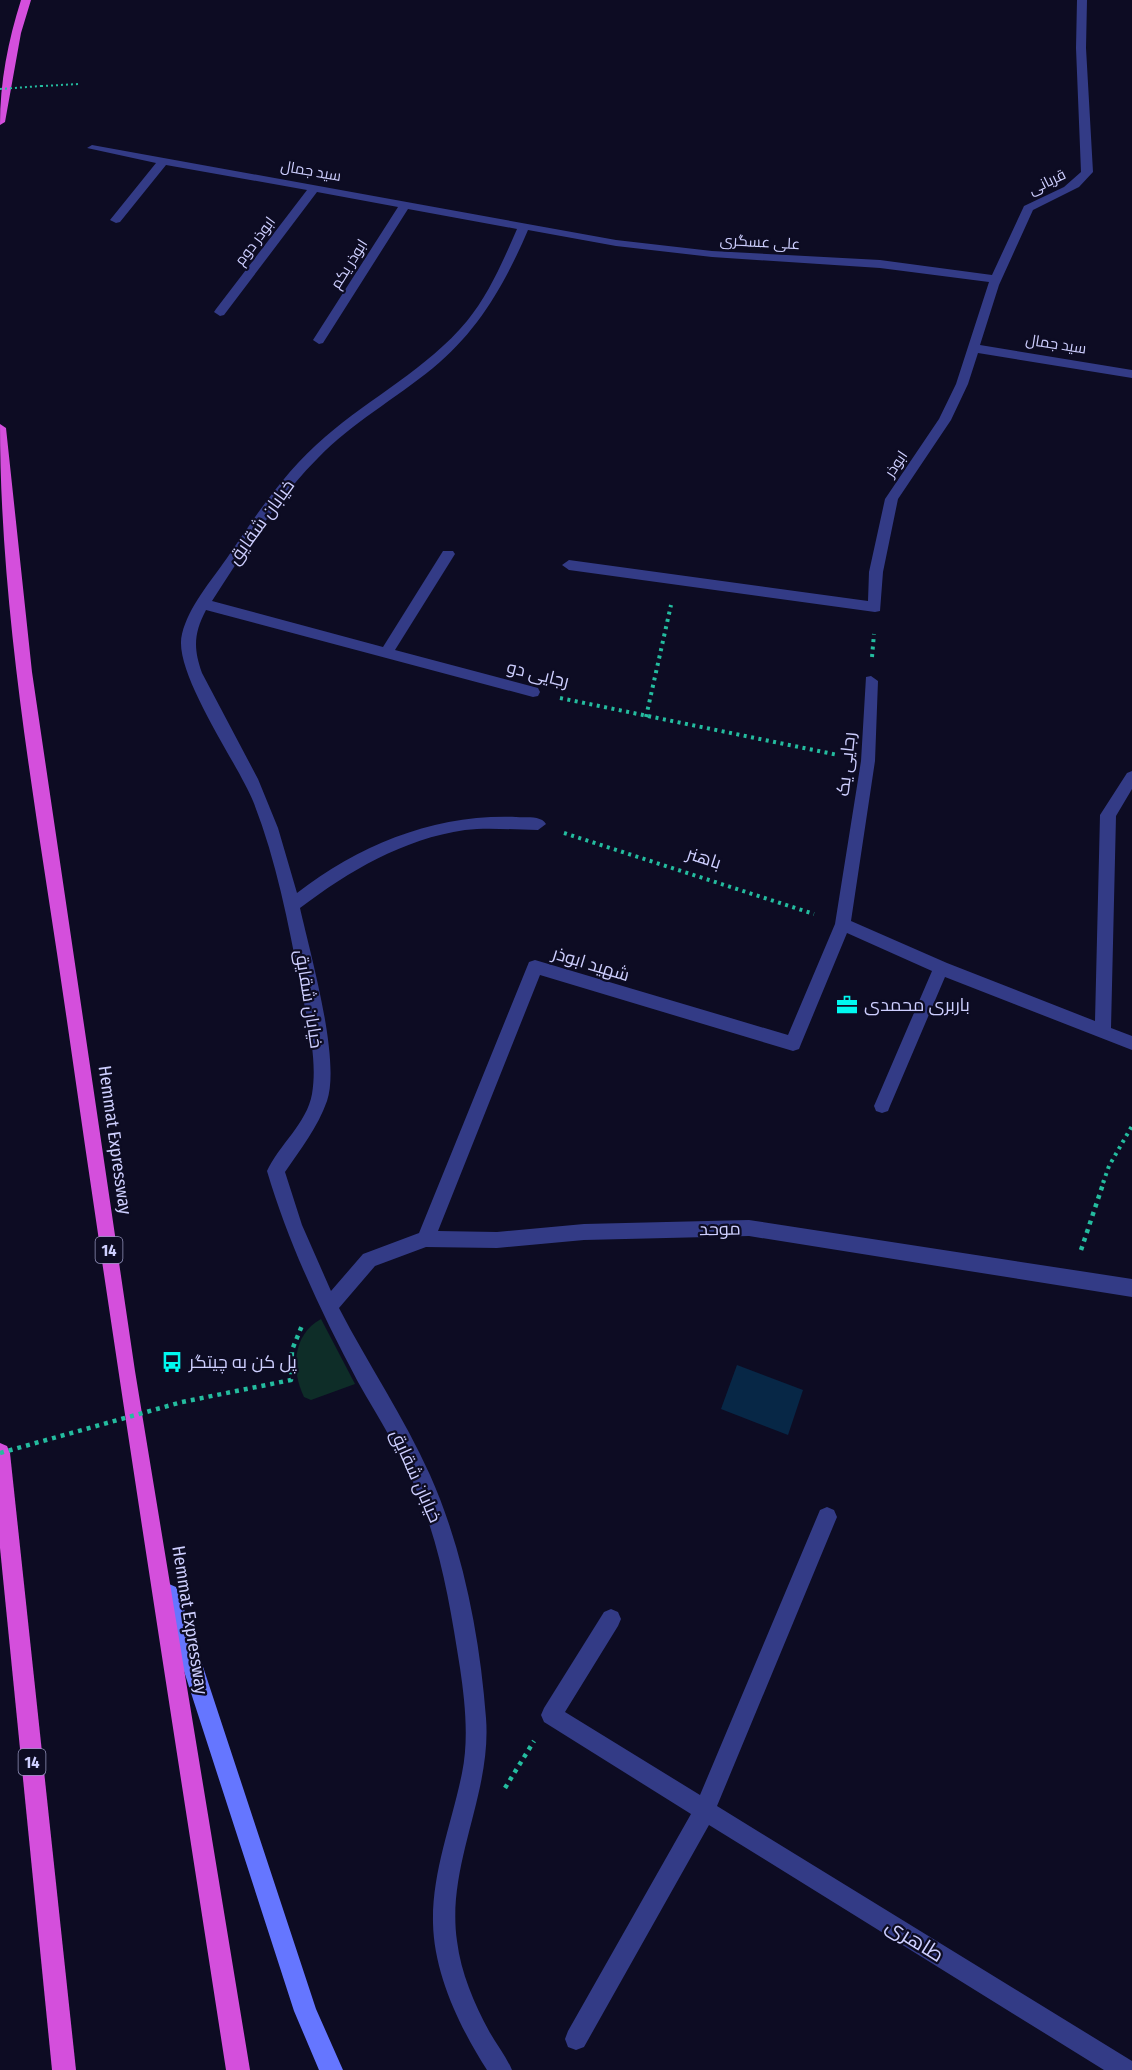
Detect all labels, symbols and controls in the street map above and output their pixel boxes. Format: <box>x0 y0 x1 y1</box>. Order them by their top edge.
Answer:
street label: سید جمال <box>279 157 343 185</box>
street label: قربانی <box>1025 165 1069 200</box>
street label: ابوذر دوم <box>231 213 280 269</box>
street label: علی عسگری <box>719 231 801 254</box>
street label: ابوذر یکم <box>327 236 372 293</box>
street label: سید جمال <box>1024 330 1088 358</box>
street label: ابوذر <box>880 447 911 481</box>
street label: خیابان شقایق <box>223 475 300 569</box>
street label: رجایی دو <box>505 656 571 692</box>
street label: رجایی یک <box>832 731 860 797</box>
street label: باهنر <box>683 842 724 874</box>
street label: شهید ابوذر <box>549 942 632 986</box>
street label: خیابان شقایق <box>289 948 328 1050</box>
office icon: باربری محمدی <box>835 993 859 1017</box>
place label: باربری محمدی <box>864 994 970 1016</box>
street label: Hemmat Expressway <box>94 1064 136 1216</box>
street label: موحد <box>699 1218 741 1240</box>
road number: 14 <box>96 1237 122 1263</box>
bus stop icon: پل کن به چیتگر <box>160 1350 184 1374</box>
place label: پل کن به چیتگر <box>188 1351 297 1374</box>
street label: خیابان شقایق <box>385 1426 446 1526</box>
street label: Hemmat Expressway <box>167 1544 213 1696</box>
road number: 14 <box>18 1749 46 1775</box>
street label: طاهری <box>881 1912 949 1968</box>

